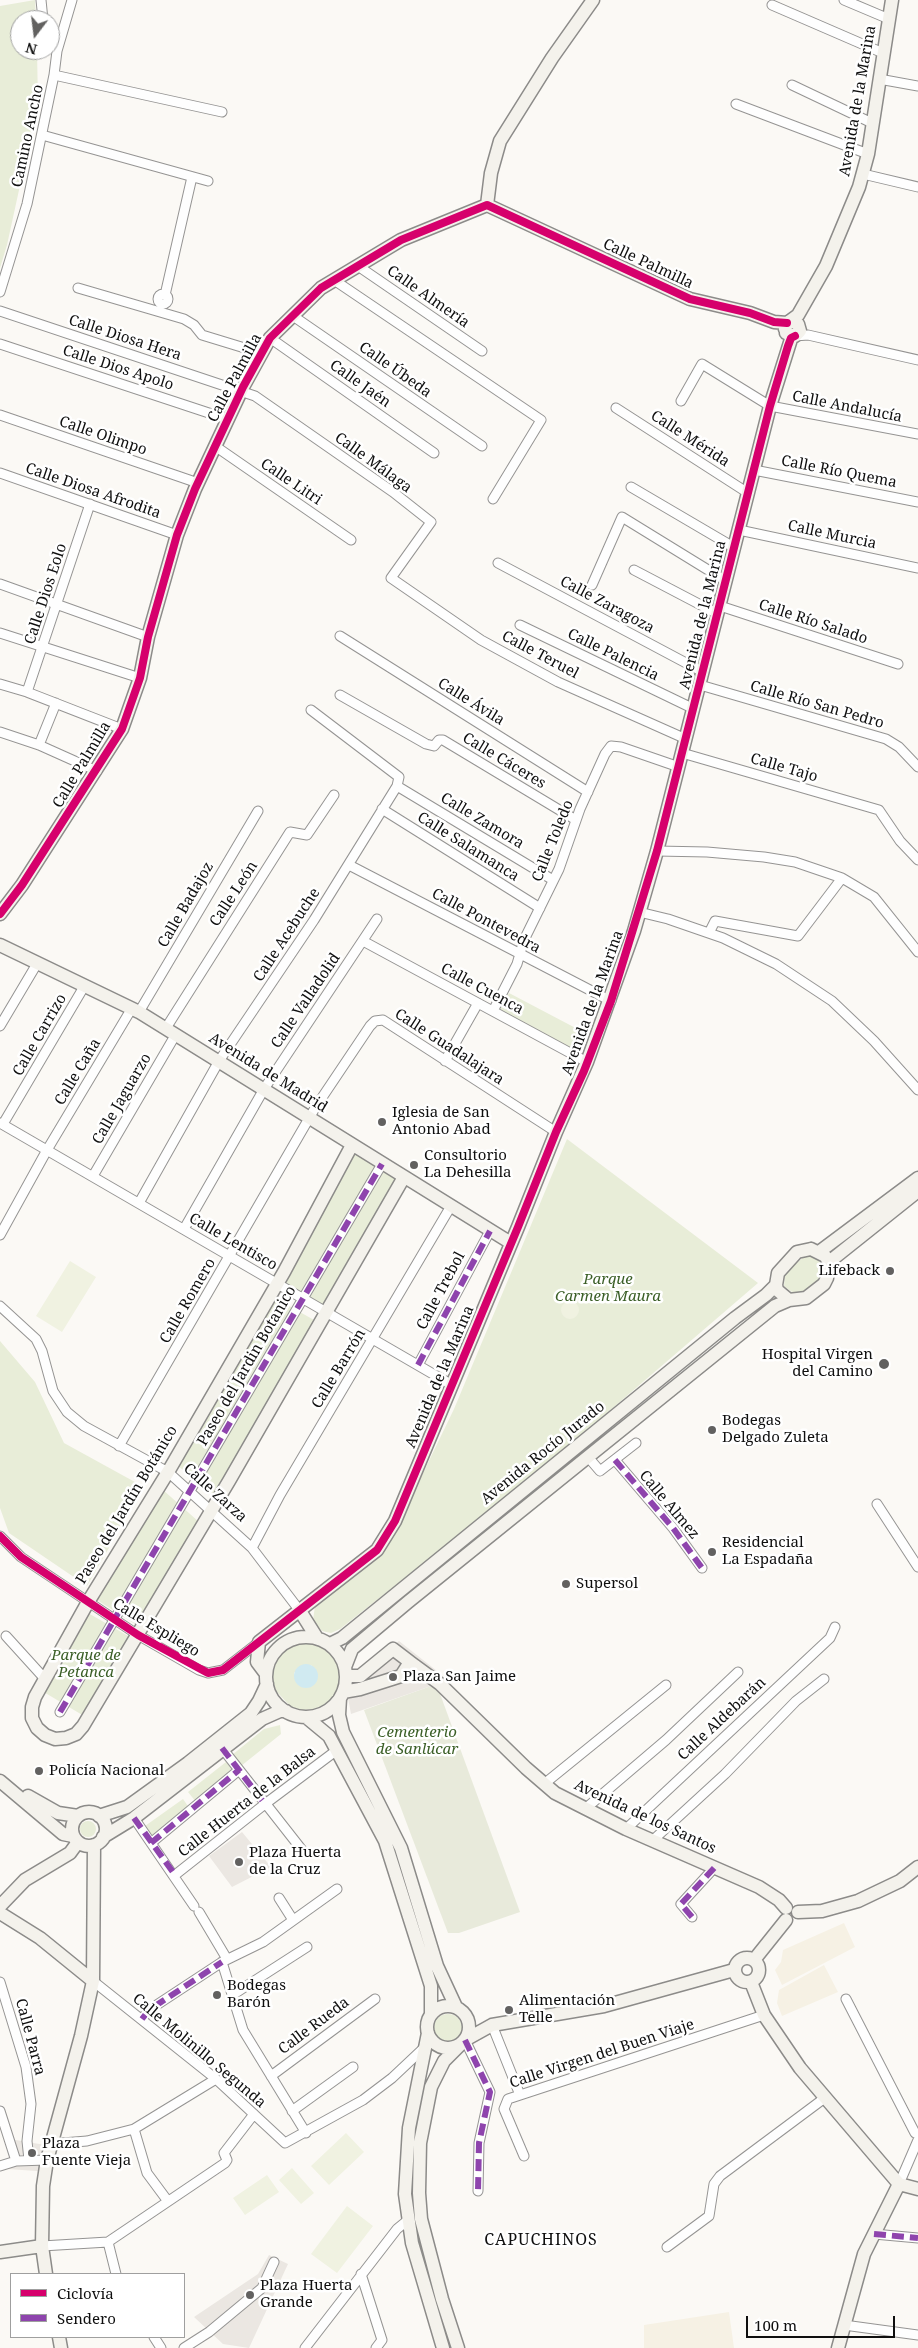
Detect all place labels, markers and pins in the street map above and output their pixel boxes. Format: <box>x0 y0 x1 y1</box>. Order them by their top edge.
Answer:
place label: Iglesia de San Antonio Abad <box>392 1104 491 1139</box>
marker: Iglesia de San Antonio Abad <box>376 1116 388 1128</box>
place label: Consultorio La Dehesilla <box>424 1147 511 1182</box>
marker: Consultorio La Dehesilla <box>408 1159 420 1171</box>
place label: Lifeback <box>818 1262 880 1280</box>
marker: Lifeback <box>884 1265 896 1277</box>
place label: Hospital Virgen del Camino <box>762 1346 873 1381</box>
marker: Hospital Virgen del Camino <box>877 1357 891 1371</box>
place label: Bodegas Delgado Zuleta <box>722 1412 829 1447</box>
marker: Bodegas Delgado Zuleta <box>706 1424 718 1436</box>
place label: Residencial La Espadaña <box>722 1534 813 1569</box>
marker: Residencial La Espadaña <box>706 1546 718 1558</box>
place label: Supersol <box>576 1575 638 1593</box>
marker: Supersol <box>560 1578 572 1590</box>
place label: Plaza San Jaime <box>403 1668 516 1686</box>
marker: Plaza San Jaime <box>387 1671 399 1683</box>
place label: Policía Nacional <box>49 1762 164 1780</box>
marker: Policía Nacional <box>33 1765 45 1777</box>
place label: Plaza Huerta de la Cruz <box>249 1844 341 1879</box>
marker: Plaza Huerta de la Cruz <box>233 1856 245 1868</box>
place label: Bodegas Barón <box>227 1977 286 2012</box>
marker: Bodegas Barón <box>211 1989 223 2001</box>
place label: Alimentación Telle <box>519 1992 615 2027</box>
marker: Alimentación Telle <box>503 2004 515 2016</box>
place label: Plaza Fuente Vieja <box>42 2135 131 2170</box>
marker: Plaza Fuente Vieja <box>26 2147 38 2159</box>
place label: Plaza Huerta Grande <box>260 2277 352 2312</box>
marker: Plaza Huerta Grande <box>244 2289 256 2301</box>

